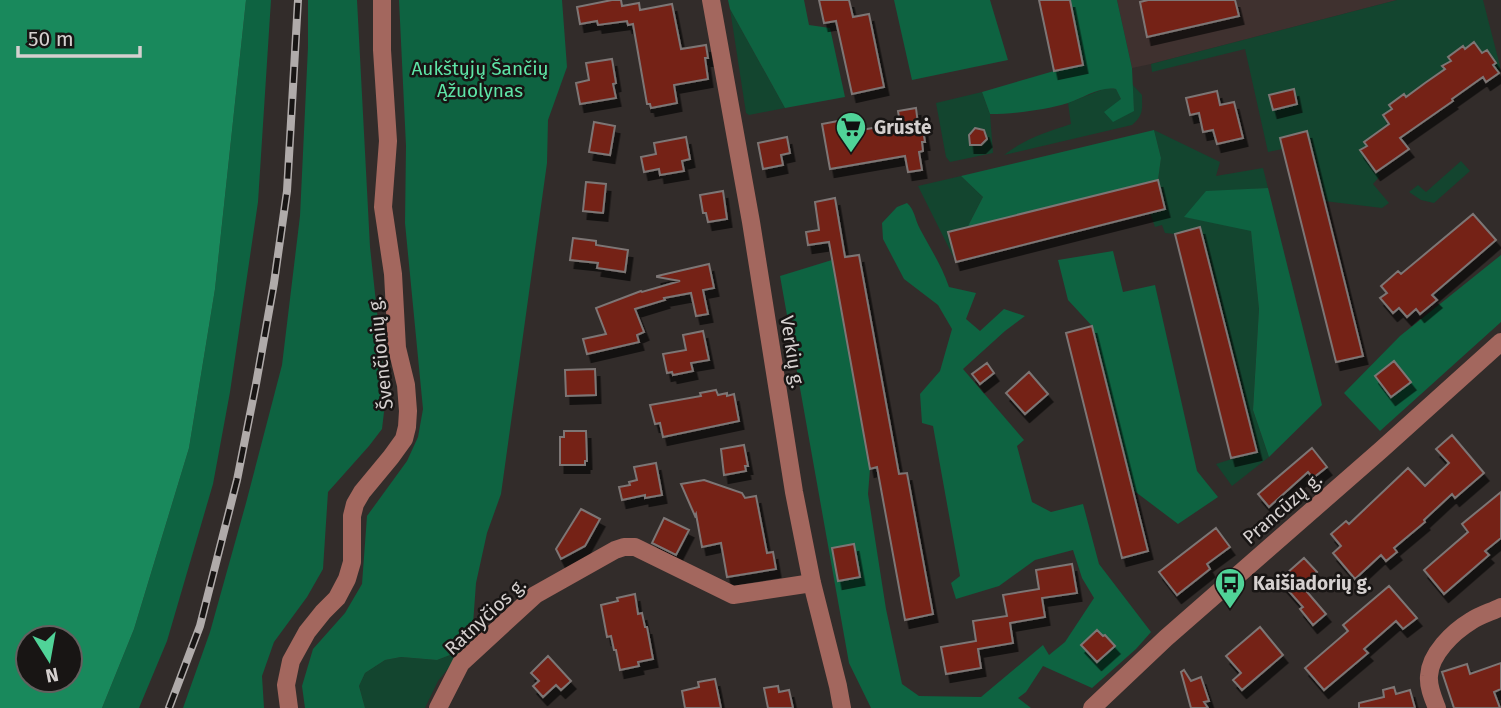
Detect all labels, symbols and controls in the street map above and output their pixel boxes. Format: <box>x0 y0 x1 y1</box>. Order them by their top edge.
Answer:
scale bar <box>18 14 140 58</box>
text: 50 m <box>28 26 74 52</box>
park label: Aukštųjų Šančių Ąžuolynas <box>411 57 549 102</box>
supermarket icon: Grūstė <box>834 110 868 154</box>
place label: Grūstė <box>874 116 931 139</box>
street label: Švenčionių g. <box>363 295 398 411</box>
street label: Verkių g. <box>775 314 810 390</box>
street label: Prancūzų g. <box>1238 468 1327 549</box>
bus stop icon: Kaišiadorių g. <box>1213 566 1247 610</box>
place label: Kaišiadorių g. <box>1253 572 1371 595</box>
street label: Ratnyčios g. <box>440 573 531 660</box>
north arrow <box>14 624 84 694</box>
text: N <box>44 663 61 688</box>

